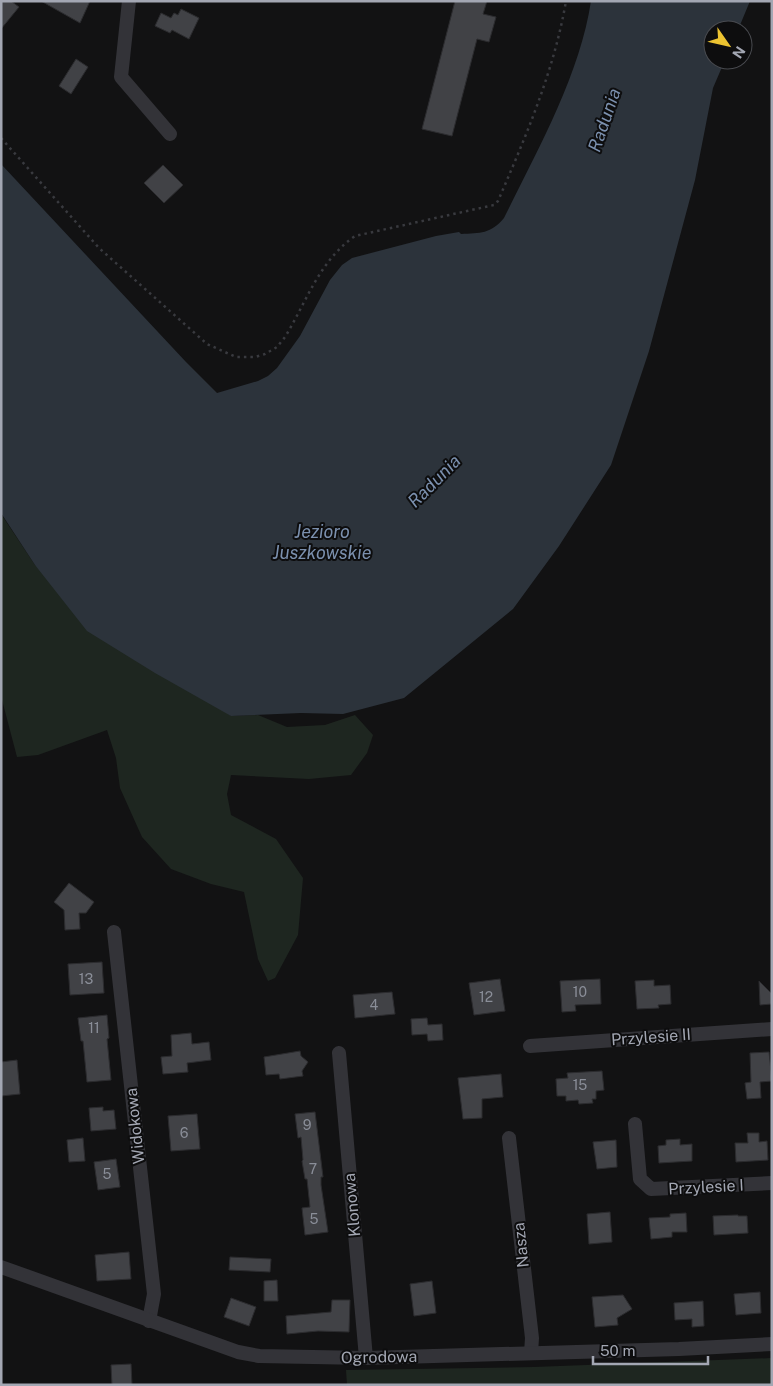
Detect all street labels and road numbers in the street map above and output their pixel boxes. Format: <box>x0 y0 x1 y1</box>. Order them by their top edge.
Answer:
street label: Przylesie II <box>610 1025 692 1049</box>
street label: Widokowa <box>122 1087 148 1165</box>
street label: Klonowa <box>340 1172 364 1238</box>
street label: Przylesie I <box>668 1176 744 1198</box>
street label: Nasza <box>509 1221 533 1269</box>
street label: Ogrodowa <box>341 1347 417 1367</box>

